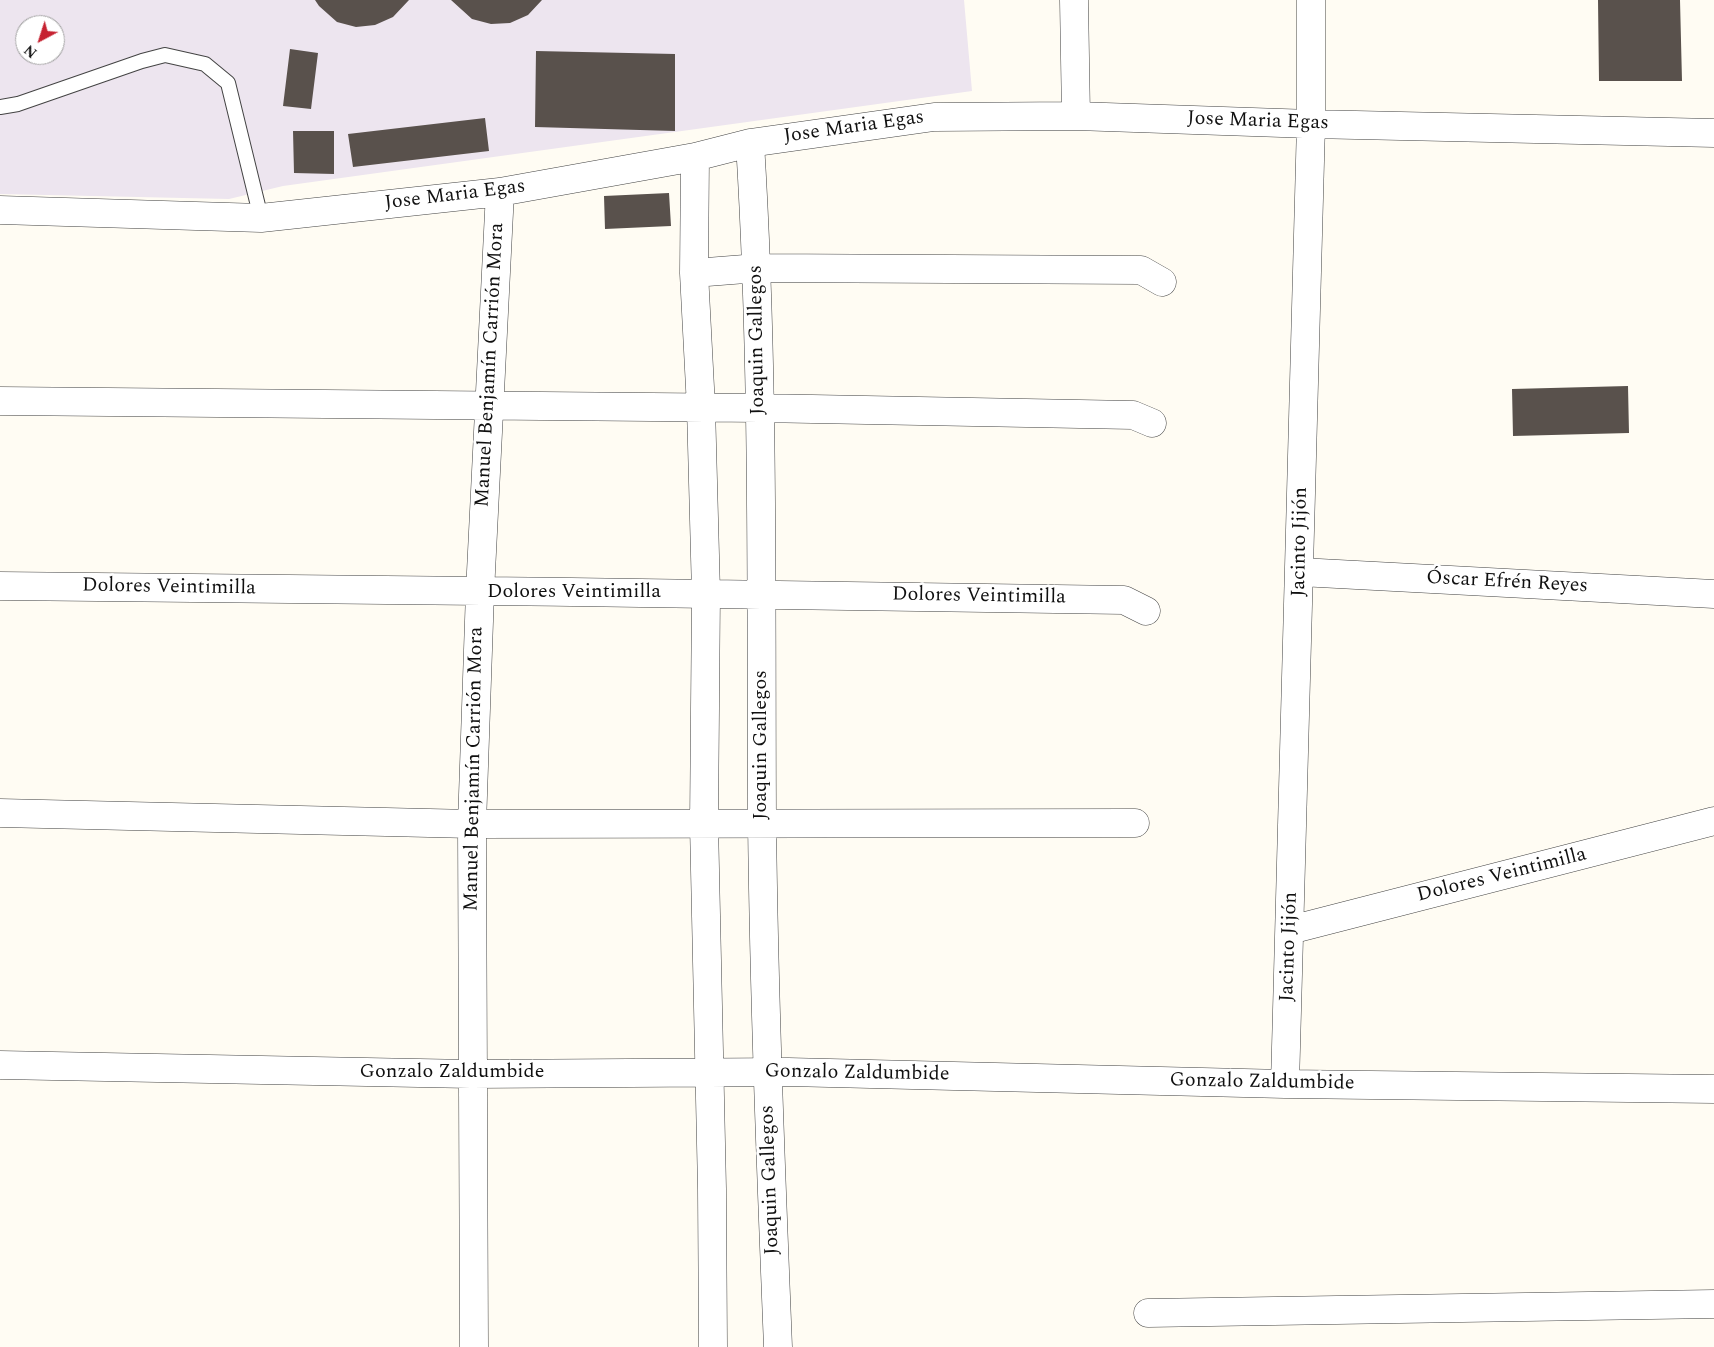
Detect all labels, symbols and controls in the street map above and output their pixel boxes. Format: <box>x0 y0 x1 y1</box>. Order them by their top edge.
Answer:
north arrow <box>15 15 65 65</box>
text: N <box>20 39 42 63</box>
street label: Jose Maria Egas <box>782 106 926 150</box>
street label: Jose Maria Egas <box>1187 108 1329 136</box>
street label: Jose Maria Egas <box>383 175 527 217</box>
street label: Manuel Benjamín Carrión Mora <box>472 222 510 508</box>
street label: Joaquin Gallegos <box>745 265 771 415</box>
street label: Jacinto Jijón <box>1288 487 1314 597</box>
street label: Óscar Efrén Reyes <box>1425 567 1589 599</box>
street label: Dolores Veintimilla <box>82 574 256 602</box>
street label: Dolores Veintimilla <box>487 581 661 605</box>
street label: Dolores Veintimilla <box>892 583 1066 611</box>
street label: Manuel Benjamín Carrión Mora <box>461 626 489 912</box>
street label: Joaquin Gallegos <box>750 670 774 820</box>
street label: Dolores Veintimilla <box>1415 843 1589 909</box>
street label: Jacinto Jijón <box>1276 892 1304 1002</box>
street label: Gonzalo Zaldumbide <box>764 1060 950 1088</box>
street label: Gonzalo Zaldumbide <box>360 1061 544 1085</box>
street label: Gonzalo Zaldumbide <box>1169 1069 1355 1097</box>
street label: Joaquin Gallegos <box>756 1105 786 1255</box>

